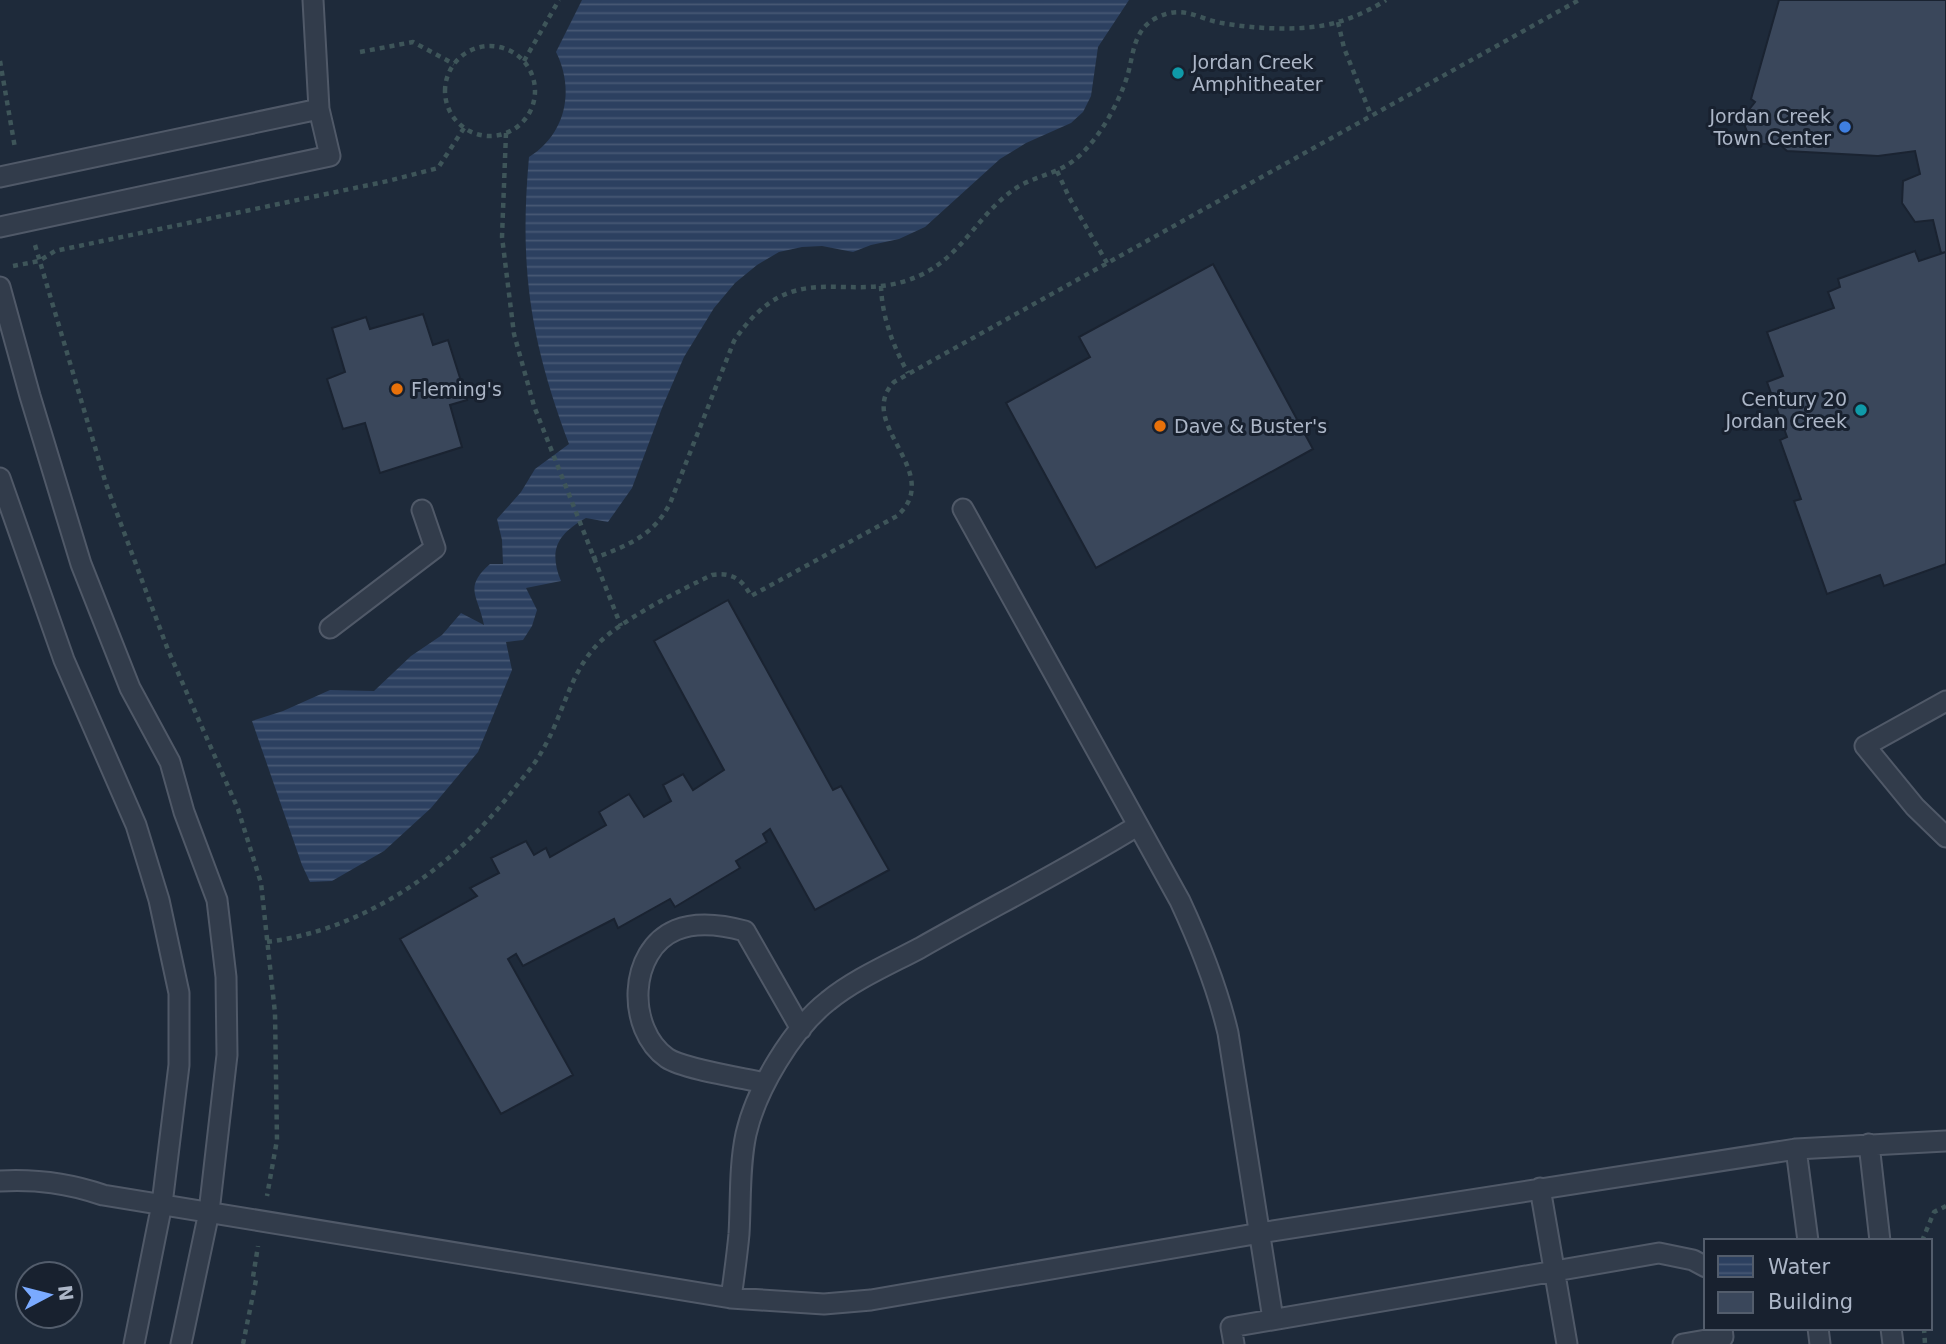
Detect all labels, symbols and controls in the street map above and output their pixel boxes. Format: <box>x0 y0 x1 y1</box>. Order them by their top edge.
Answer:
place label: Jordan Creek Amphitheater <box>1191 51 1323 95</box>
marker: Jordan Creek Amphitheater <box>1170 65 1186 81</box>
place label: Jordan Creek Town Center <box>1708 105 1831 149</box>
marker: Jordan Creek Town Center <box>1837 119 1853 135</box>
place label: Fleming's <box>411 378 502 400</box>
marker: Fleming's <box>389 381 405 397</box>
place label: Century 20 Jordan Creek <box>1724 388 1847 432</box>
marker: Century 20 Jordan Creek <box>1853 402 1869 418</box>
place label: Dave & Buster's <box>1174 415 1327 437</box>
marker: Dave & Buster's <box>1152 418 1168 434</box>
legend <box>1704 1239 1932 1330</box>
text: Water <box>1768 1255 1830 1279</box>
north arrow <box>14 1260 84 1330</box>
text: N <box>54 1284 78 1302</box>
text: Building <box>1768 1290 1853 1314</box>

